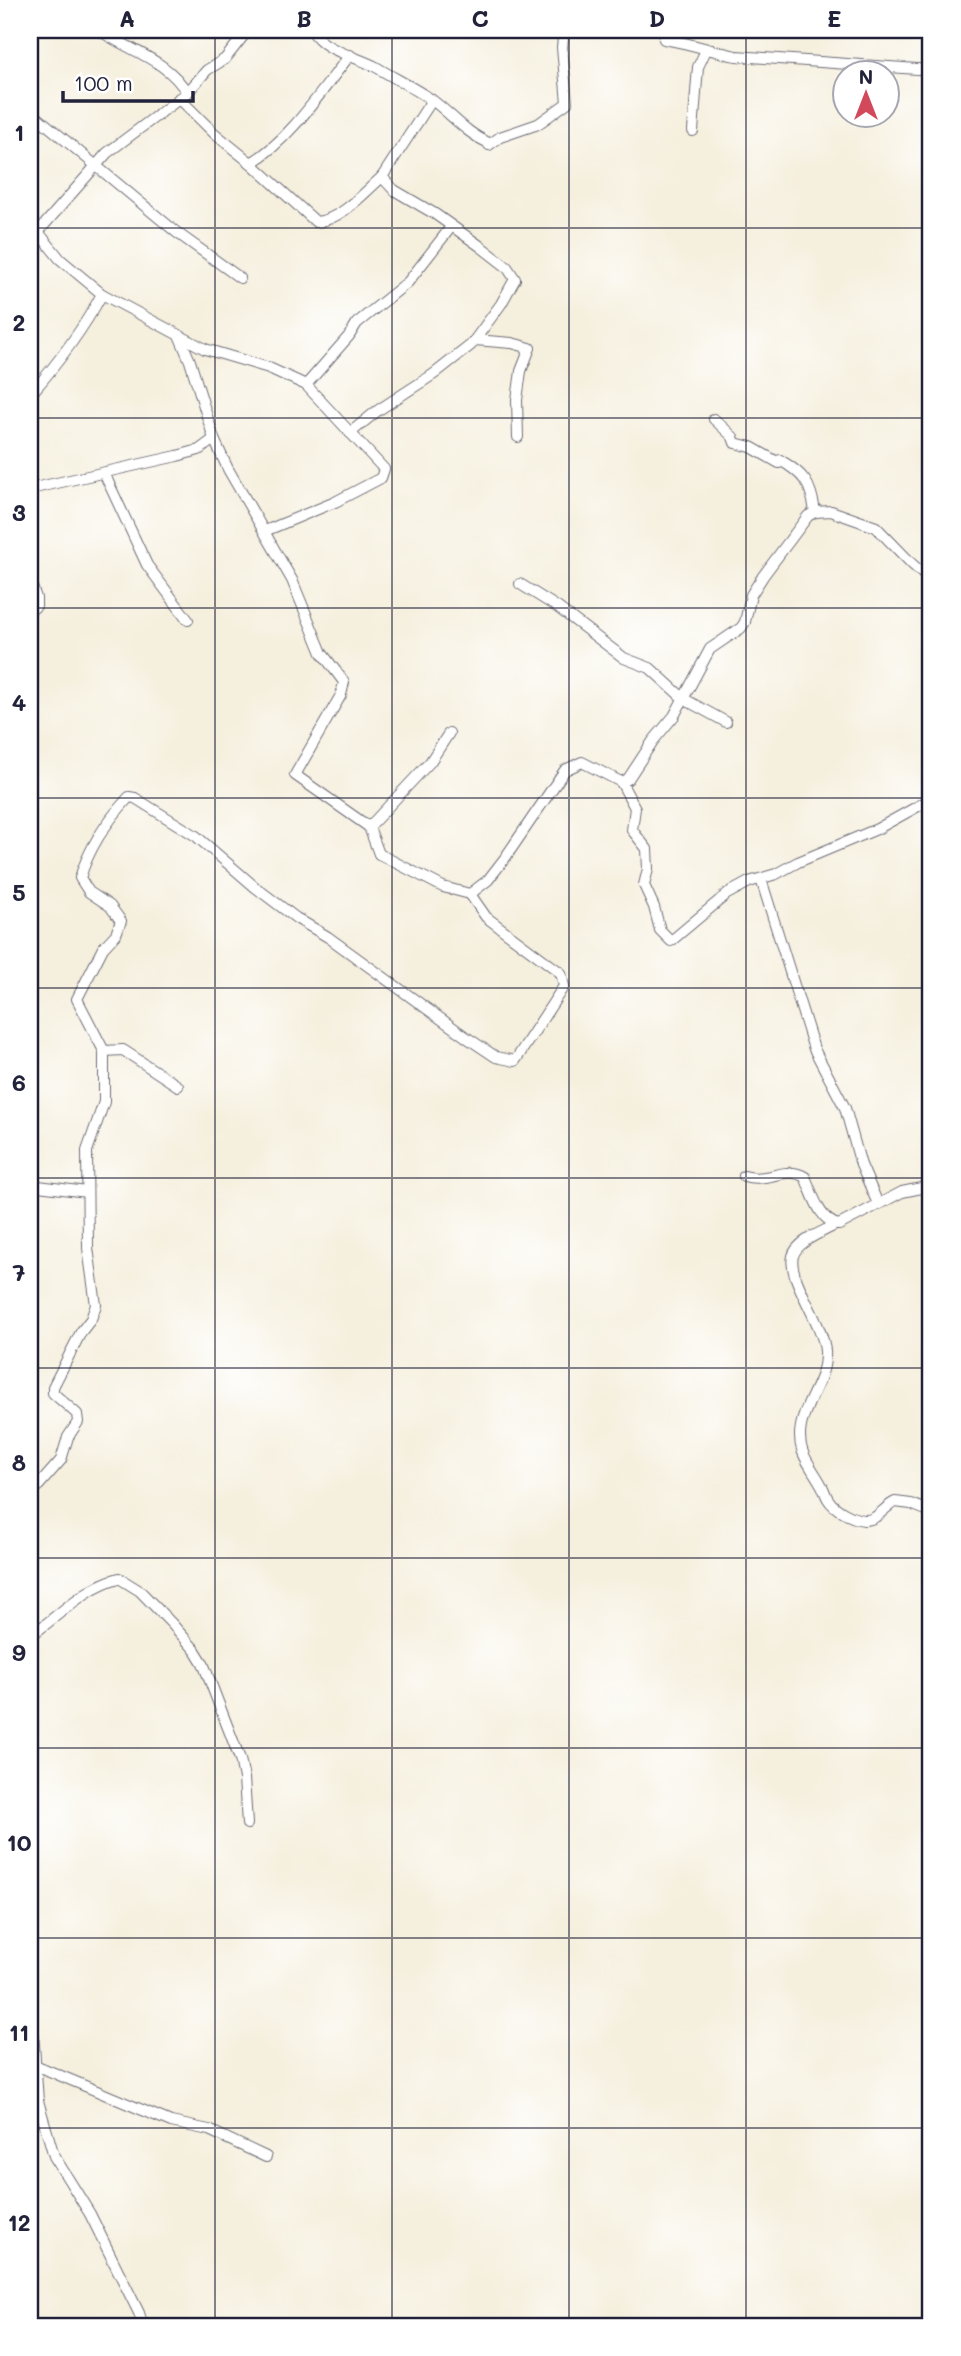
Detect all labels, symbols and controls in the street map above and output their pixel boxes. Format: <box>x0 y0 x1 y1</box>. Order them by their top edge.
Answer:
text: A <box>119 3 135 33</box>
text: B <box>296 3 312 33</box>
text: C <box>471 3 489 33</box>
text: D <box>649 3 665 33</box>
text: E <box>827 3 841 33</box>
scale bar <box>63 60 192 104</box>
north arrow <box>832 60 902 130</box>
text: N <box>859 64 873 89</box>
text: 100 m <box>74 69 133 96</box>
text: 1 <box>14 117 24 147</box>
text: 2 <box>13 307 25 337</box>
text: 3 <box>12 497 26 527</box>
text: 4 <box>12 687 26 717</box>
text: 5 <box>12 877 26 907</box>
text: 6 <box>12 1067 26 1097</box>
text: 7 <box>13 1257 26 1287</box>
text: 8 <box>12 1447 26 1477</box>
text: 9 <box>12 1637 26 1667</box>
text: 10 <box>7 1827 32 1857</box>
text: 11 <box>9 2017 29 2047</box>
text: 12 <box>7 2207 31 2237</box>

